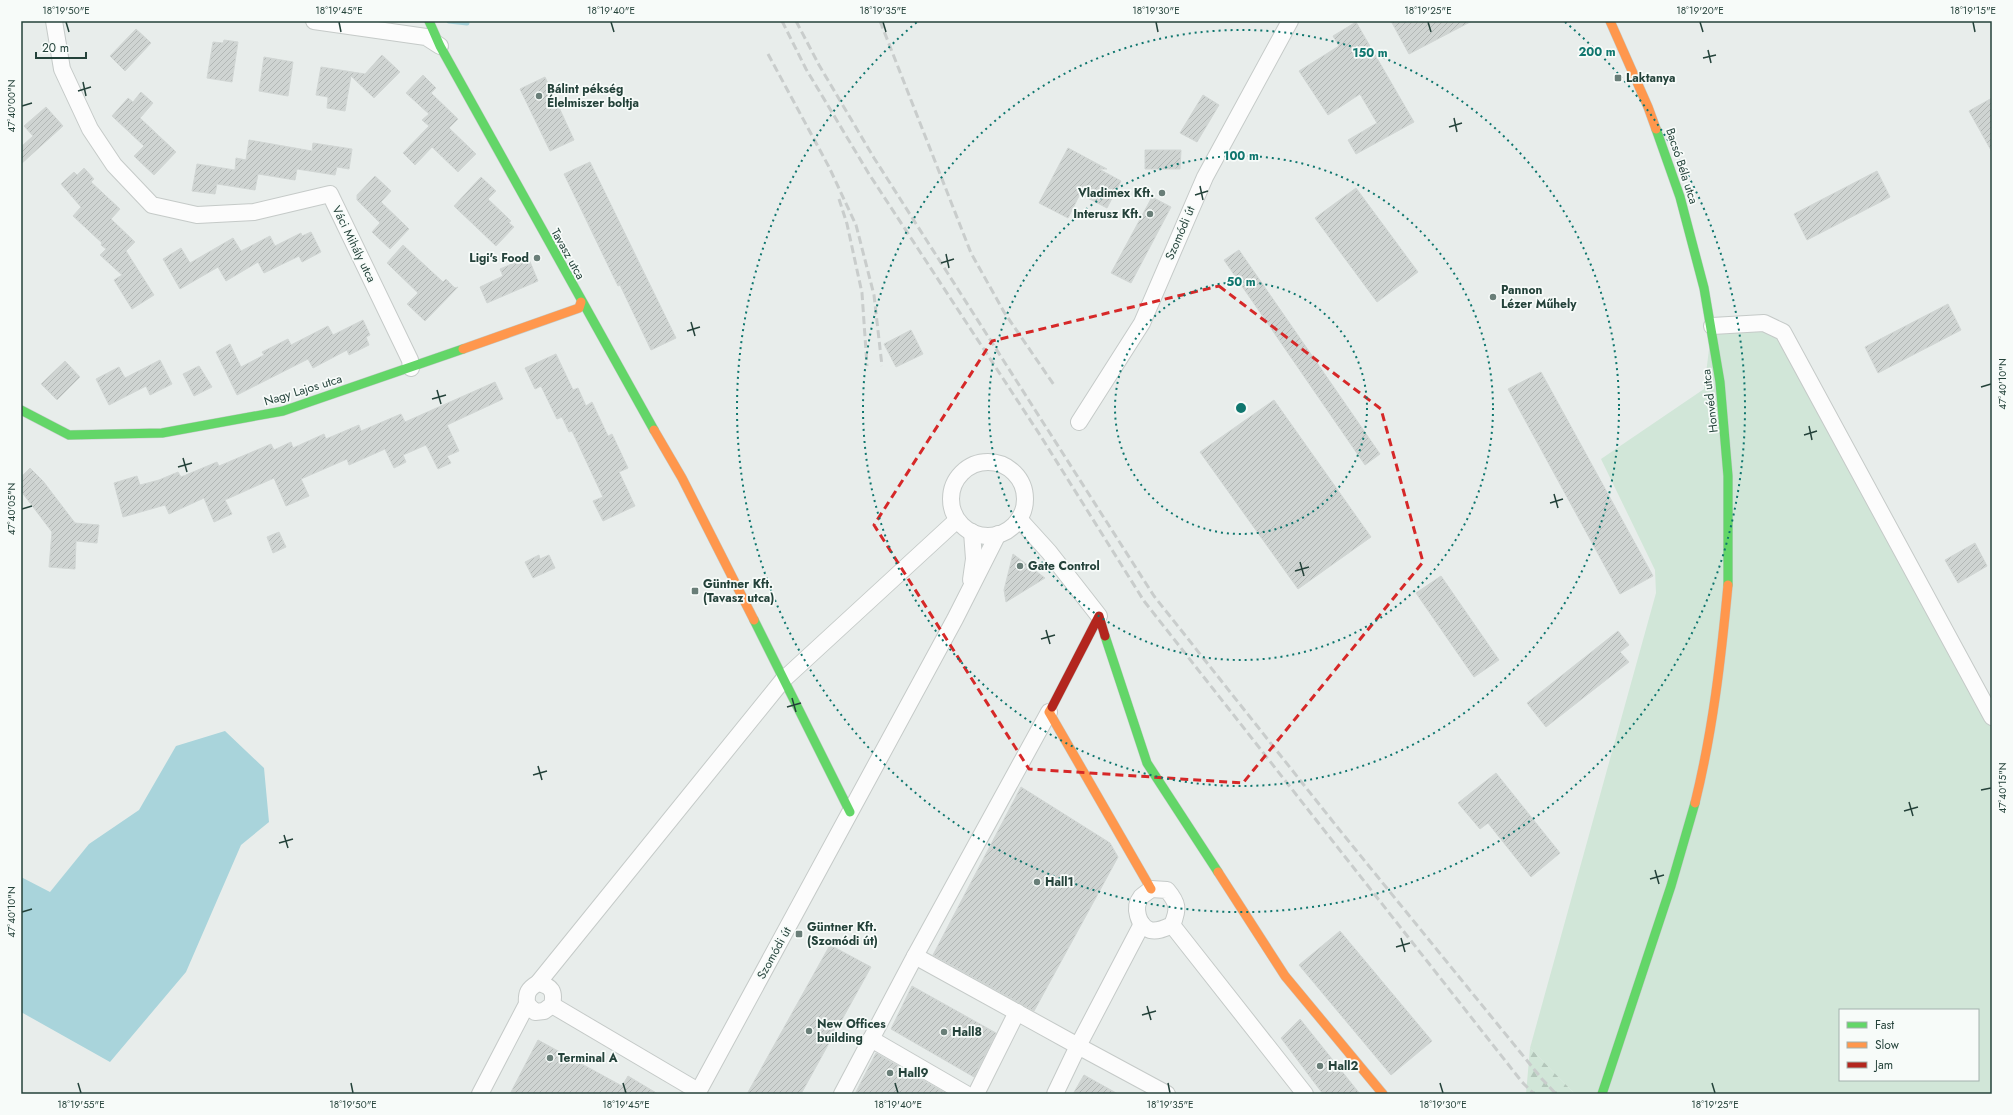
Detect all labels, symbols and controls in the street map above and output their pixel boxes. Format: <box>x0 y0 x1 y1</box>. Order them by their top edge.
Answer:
text: 18°19'50"E <box>42 3 90 18</box>
text: 18°19'45"E <box>315 3 363 18</box>
text: 18°19'40"E <box>587 3 635 18</box>
text: 18°19'35"E <box>859 3 907 18</box>
text: 18°19'30"E <box>1132 3 1180 18</box>
text: 18°19'25"E <box>1404 3 1452 18</box>
text: 18°19'20"E <box>1676 3 1724 18</box>
text: 18°19'15"E <box>1950 3 1996 18</box>
scale bar <box>36 34 86 60</box>
text: 20 m <box>42 39 69 57</box>
text: 200 m <box>1578 43 1616 61</box>
text: 150 m <box>1352 44 1388 62</box>
place label: Laktanya <box>1626 69 1676 87</box>
marker: Laktanya <box>1613 73 1623 83</box>
text: 47°40'00"N <box>4 80 19 132</box>
place label: Bálint pékség Élelmiszer boltja <box>547 80 639 112</box>
marker: Bálint pékség Élelmiszer boltja <box>534 91 544 101</box>
street label: Bacsó Béla utca <box>1661 126 1703 207</box>
text: 100 m <box>1223 147 1259 165</box>
place label: Vladimex Kft. <box>1077 184 1154 202</box>
marker: Vladimex Kft. <box>1157 188 1167 198</box>
street label: Váci Mihály utca <box>328 203 380 286</box>
street label: Szomódi út <box>1161 203 1199 263</box>
place label: Interusz Kft. <box>1073 205 1142 223</box>
marker: Interusz Kft. <box>1145 209 1155 219</box>
street label: Tavasz utca <box>547 225 590 283</box>
place label: Ligi's Food <box>469 249 529 267</box>
marker: Ligi's Food <box>532 253 542 263</box>
text: 50 m <box>1226 273 1256 291</box>
place label: Pannon Lézer Műhely <box>1501 281 1577 313</box>
marker: Pannon Lézer Műhely <box>1488 292 1498 302</box>
text: 47°40'10"N <box>1995 358 2010 410</box>
street label: Honvéd utca <box>1697 368 1723 434</box>
street label: Nagy Lajos utca <box>262 370 344 410</box>
centre of rings <box>1234 401 1248 415</box>
text: 47°40'05"N <box>4 483 19 535</box>
place label: Gate Control <box>1028 557 1100 575</box>
marker: Gate Control <box>1015 561 1025 571</box>
place label: Güntner Kft. (Tavasz utca) <box>703 575 774 607</box>
marker: Güntner Kft. (Tavasz utca) <box>690 586 700 596</box>
text: 47°40'15"N <box>1995 762 2010 814</box>
place label: Hall1 <box>1045 873 1074 891</box>
marker: Hall1 <box>1032 877 1042 887</box>
text: 47°40'10"N <box>4 886 19 938</box>
place label: Güntner Kft. (Szomódi út) <box>807 918 878 950</box>
street label: Szomódi út <box>752 924 796 982</box>
marker: Güntner Kft. (Szomódi út) <box>794 929 804 939</box>
legend <box>1839 1009 1979 1081</box>
place label: New Offices building <box>817 1015 886 1047</box>
text: Fast <box>1875 1016 1894 1034</box>
place label: Hall8 <box>952 1023 982 1041</box>
marker: New Offices building <box>804 1026 814 1036</box>
marker: Hall8 <box>939 1027 949 1037</box>
text: Slow <box>1875 1036 1900 1054</box>
place label: Terminal A <box>558 1049 618 1067</box>
marker: Terminal A <box>545 1053 555 1063</box>
text: Jam <box>1873 1056 1893 1074</box>
place label: Hall2 <box>1328 1057 1358 1075</box>
marker: Hall2 <box>1315 1061 1325 1071</box>
place label: Hall9 <box>898 1064 928 1082</box>
marker: Hall9 <box>885 1068 895 1078</box>
text: 18°19'55"E <box>57 1097 105 1112</box>
text: 18°19'50"E <box>329 1097 377 1112</box>
text: 18°19'45"E <box>602 1097 650 1112</box>
text: 18°19'40"E <box>874 1097 922 1112</box>
text: 18°19'35"E <box>1146 1097 1194 1112</box>
text: 18°19'30"E <box>1419 1097 1467 1112</box>
text: 18°19'25"E <box>1691 1097 1739 1112</box>

